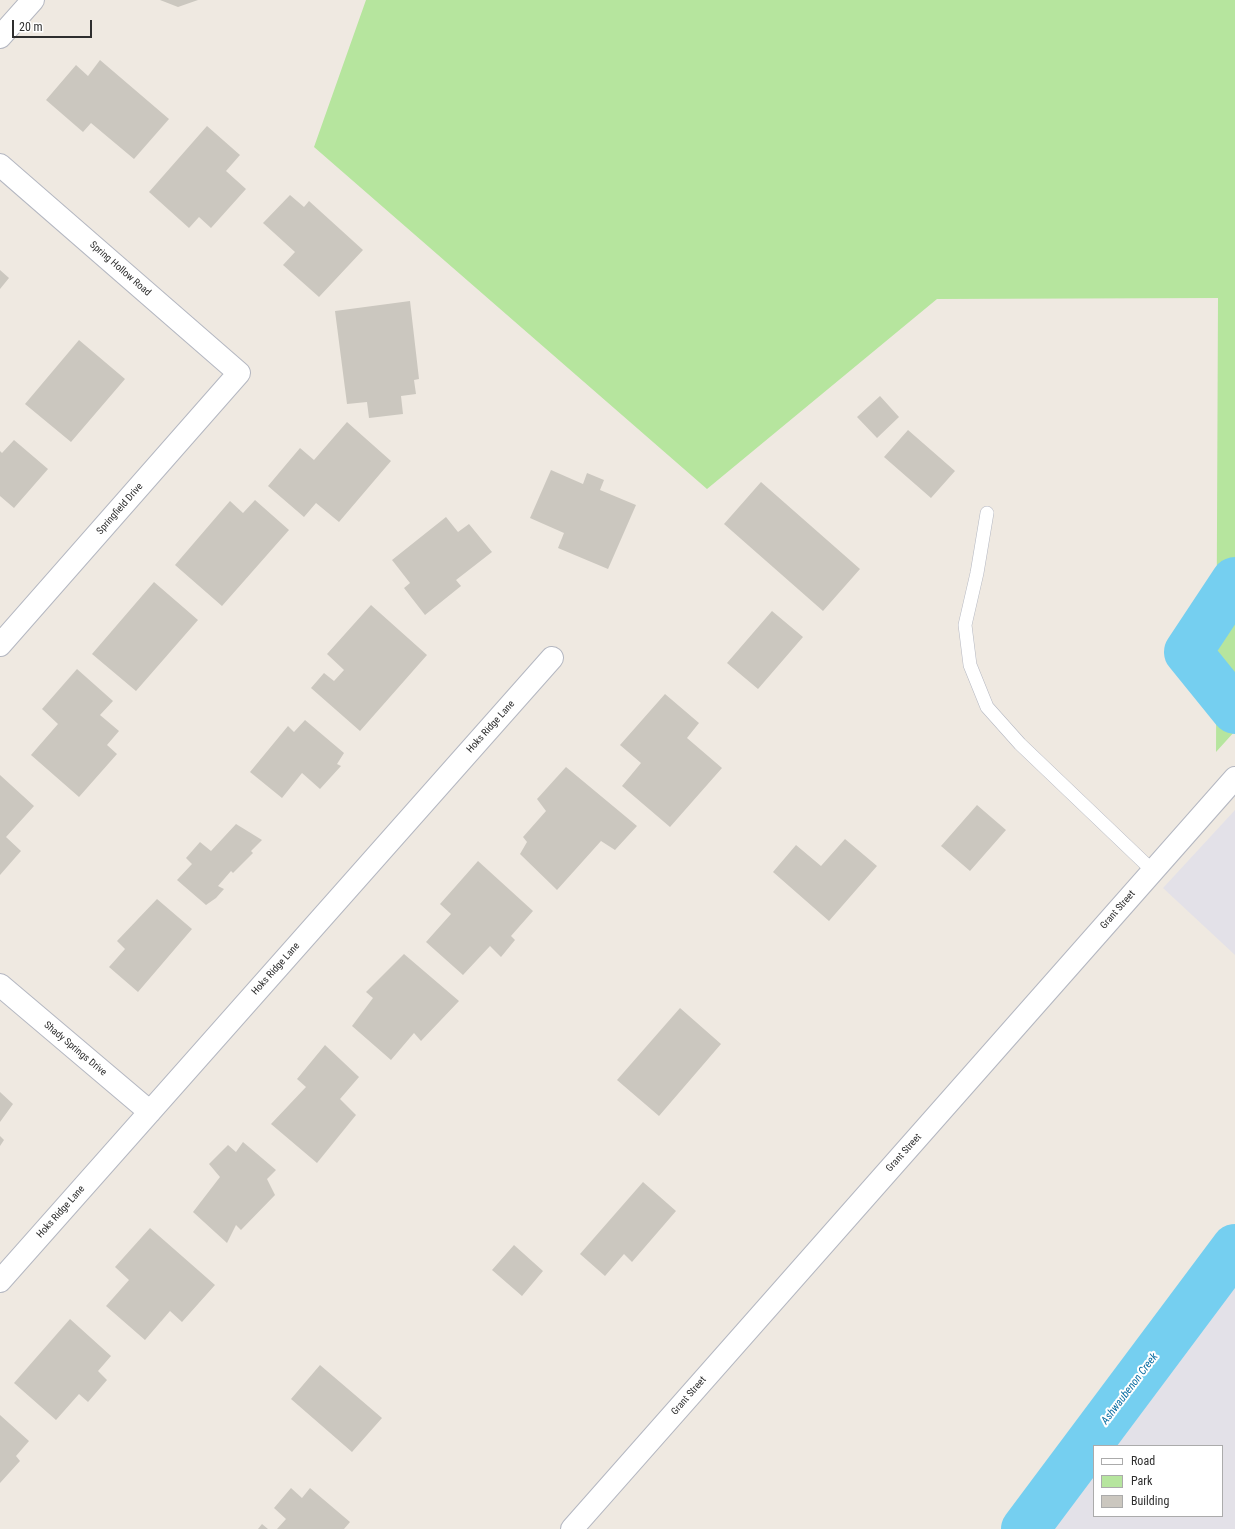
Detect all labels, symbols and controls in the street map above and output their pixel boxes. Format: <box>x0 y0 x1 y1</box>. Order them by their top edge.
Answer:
scale bar <box>14 12 94 38</box>
text: 20 m <box>19 20 43 34</box>
street label: Spring Hollow Road <box>87 239 153 299</box>
street label: Springfield Drive <box>94 481 146 537</box>
street label: Hoks Ridge Lane <box>464 698 518 756</box>
street label: Grant Street <box>1098 888 1138 932</box>
street label: Hoks Ridge Lane <box>249 940 303 998</box>
street label: Shady Springs Drive <box>41 1019 109 1079</box>
street label: Grant Street <box>884 1131 924 1175</box>
street label: Hoks Ridge Lane <box>34 1183 88 1241</box>
water label: Ashwaubenon Creek <box>1099 1351 1161 1427</box>
street label: Grant Street <box>669 1374 709 1418</box>
legend <box>1093 1445 1223 1517</box>
text: Road <box>1131 1454 1155 1468</box>
text: Park <box>1131 1474 1152 1488</box>
text: Building <box>1131 1494 1169 1508</box>

